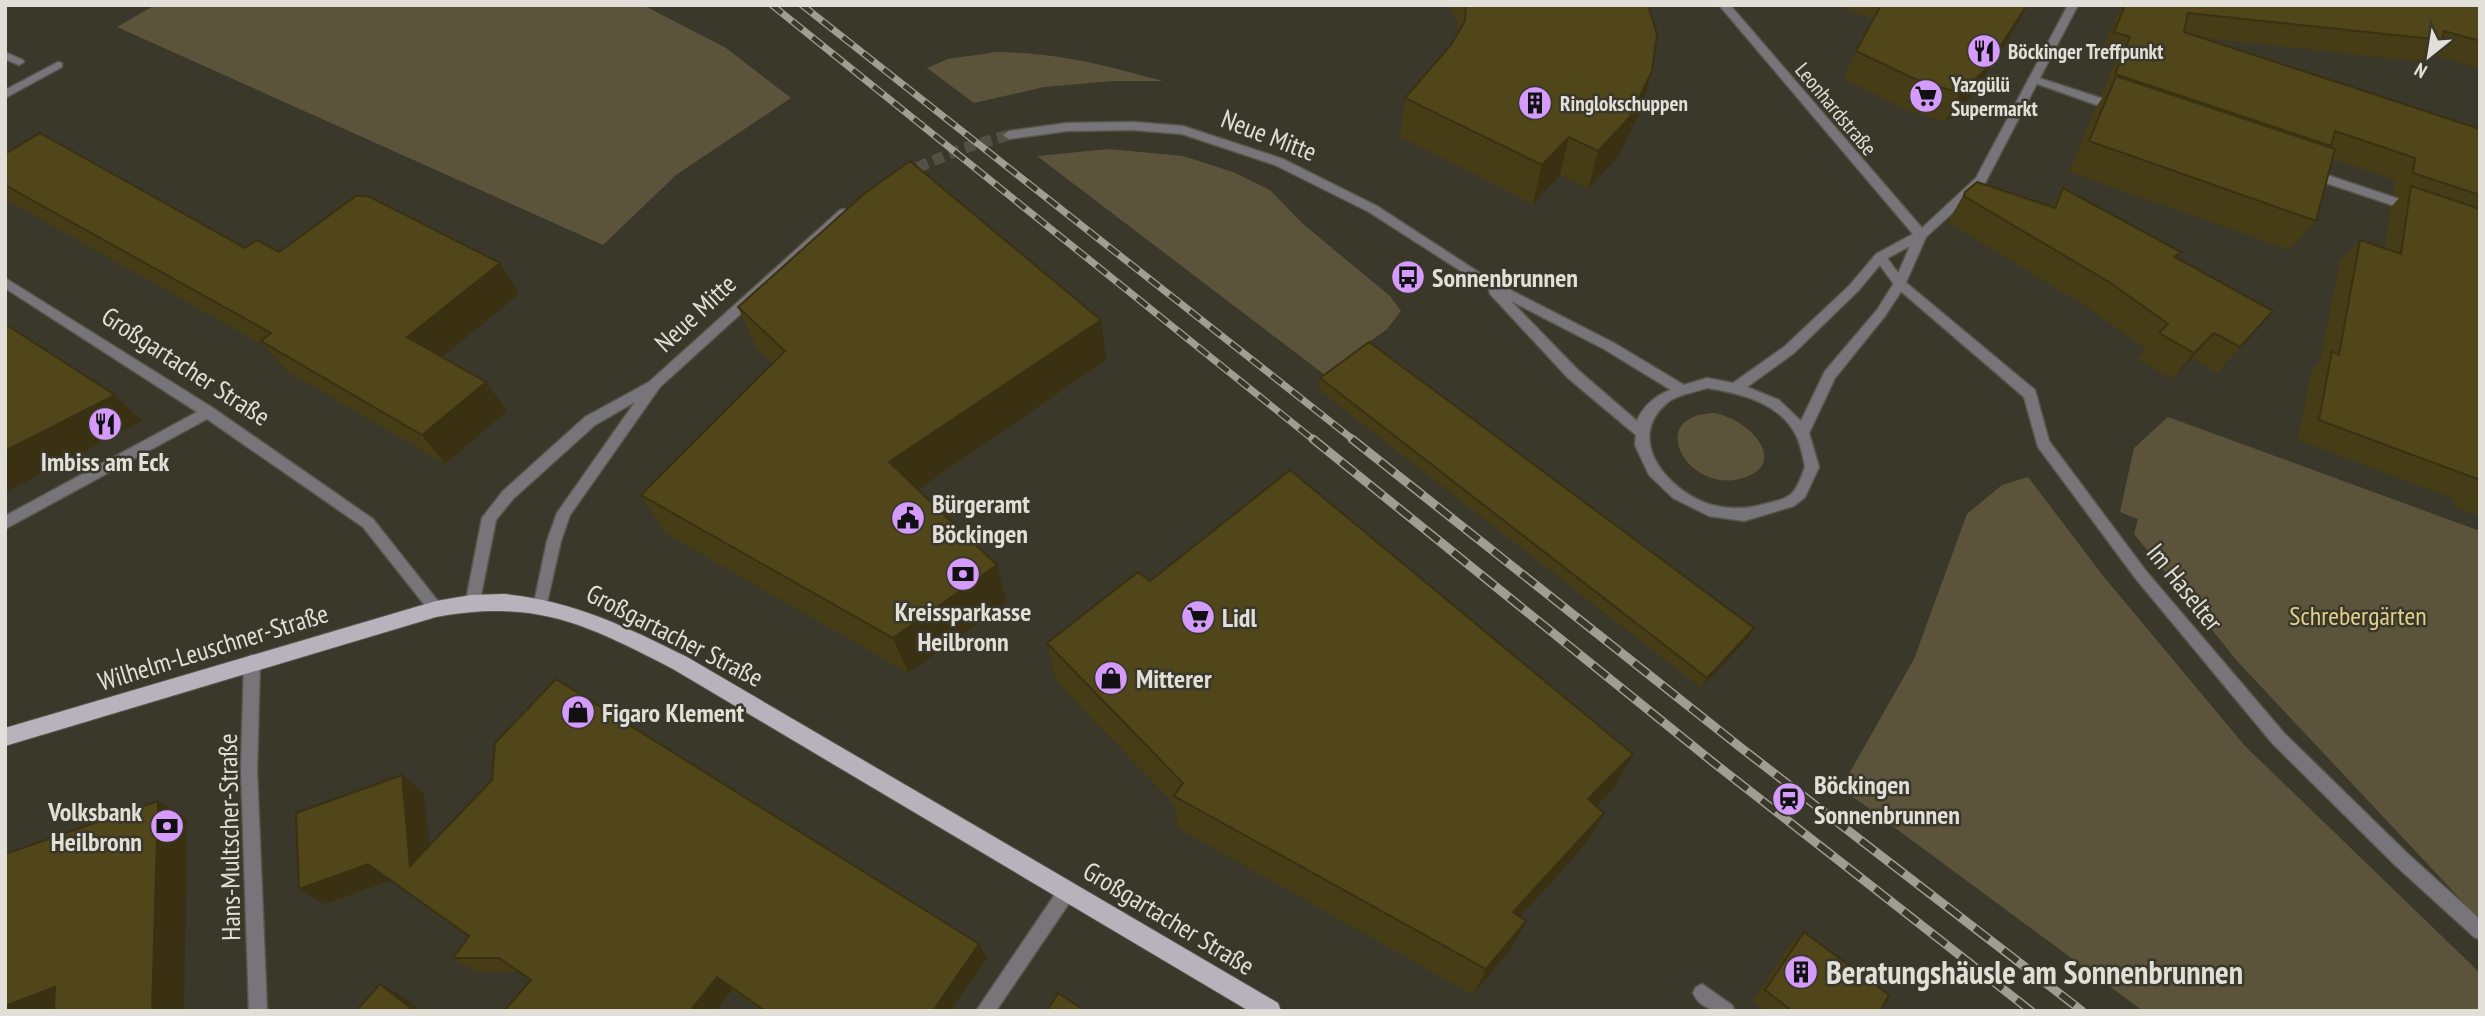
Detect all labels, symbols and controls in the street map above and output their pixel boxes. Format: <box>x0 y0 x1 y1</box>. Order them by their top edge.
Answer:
north arrow <box>2394 21 2464 91</box>
restaurant icon: Böckinger Treffpunkt <box>1965 32 2003 70</box>
place label: Böckinger Treffpunkt <box>2008 38 2163 65</box>
street label: Leonhardstraße <box>1789 57 1883 161</box>
text: N <box>2410 58 2431 84</box>
place label: Yazgülü Supermarkt <box>1950 71 2038 122</box>
supermarket icon: Yazgülü Supermarkt <box>1907 77 1945 115</box>
building icon: Ringlokschuppen <box>1516 84 1554 122</box>
place label: Ringlokschuppen <box>1560 90 1688 117</box>
street label: Neue Mitte <box>1217 102 1321 168</box>
bus stop icon: Sonnenbrunnen <box>1389 258 1427 296</box>
place label: Sonnenbrunnen <box>1432 261 1578 294</box>
street label: Neue Mitte <box>647 267 743 359</box>
street label: Großgartacher Straße <box>96 299 276 433</box>
restaurant icon: Imbiss am Eck <box>86 405 124 443</box>
place label: Imbiss am Eck <box>41 445 170 478</box>
place label: Bürgeramt Böckingen <box>932 487 1030 550</box>
public building icon: Bürgeramt Böckingen <box>889 499 927 537</box>
street label: Im Haselter <box>2140 537 2230 637</box>
bank icon: Kreissparkasse Heilbronn <box>944 555 982 593</box>
street label: Großgartacher Straße <box>581 576 769 694</box>
place label: Kreissparkasse Heilbronn <box>895 595 1031 658</box>
street label: Wilhelm-Leuschner-Straße <box>94 596 332 698</box>
supermarket icon: Lidl <box>1179 598 1217 636</box>
park label: Schrebergärten <box>2289 599 2427 632</box>
place label: Lidl <box>1222 601 1257 634</box>
shop icon: Mitterer <box>1092 659 1130 697</box>
place label: Mitterer <box>1136 662 1212 695</box>
shop icon: Figaro Klement <box>559 693 597 731</box>
place label: Figaro Klement <box>602 696 744 729</box>
street label: Hans-Multscher-Straße <box>211 733 247 941</box>
place label: Böckingen Sonnenbrunnen <box>1814 768 1960 831</box>
station icon: Böckingen Sonnenbrunnen <box>1770 780 1808 818</box>
place label: Volksbank Heilbronn <box>47 795 142 858</box>
bank icon: Volksbank Heilbronn <box>148 807 186 845</box>
street label: Großgartacher Straße <box>1077 854 1261 982</box>
place label: Beratungshäusle am Sonnenbrunnen <box>1826 951 2243 993</box>
building icon: Beratungshäusle am Sonnenbrunnen <box>1782 953 1820 991</box>

